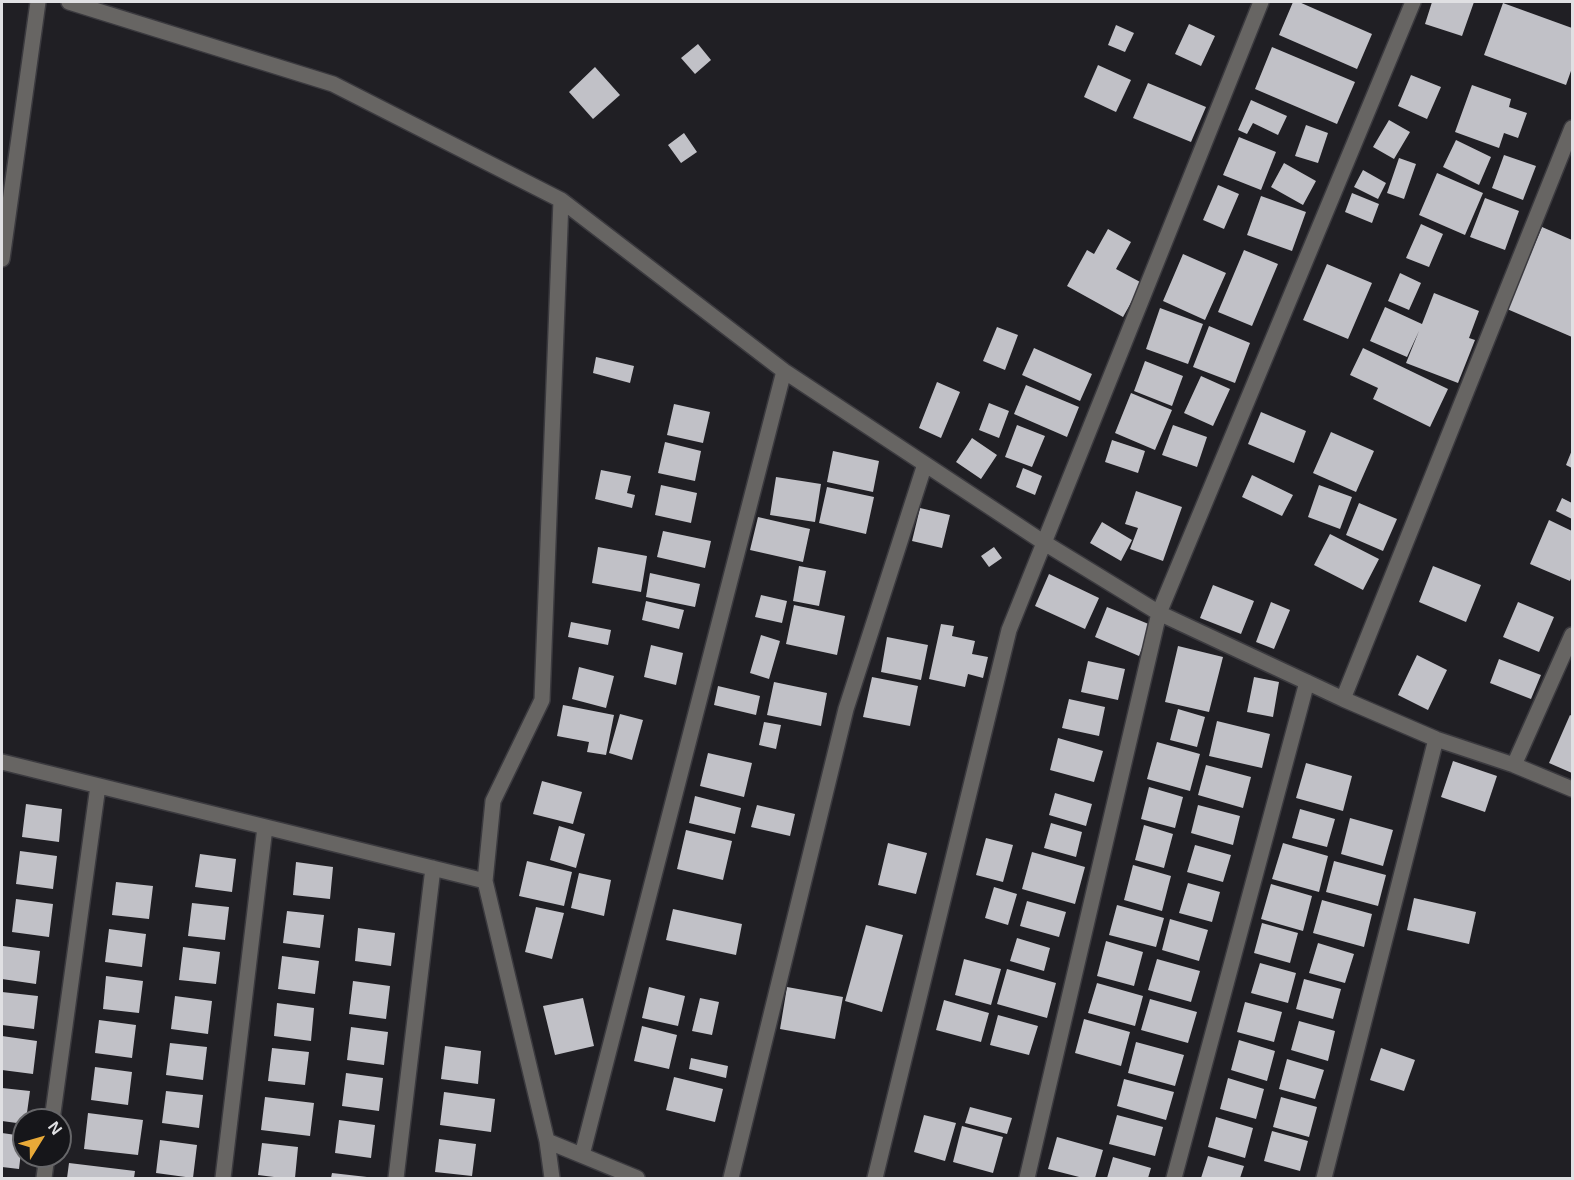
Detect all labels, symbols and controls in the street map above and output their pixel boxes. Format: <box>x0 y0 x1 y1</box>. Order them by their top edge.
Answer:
north arrow <box>12 1108 72 1168</box>
text: N <box>45 1118 65 1138</box>

